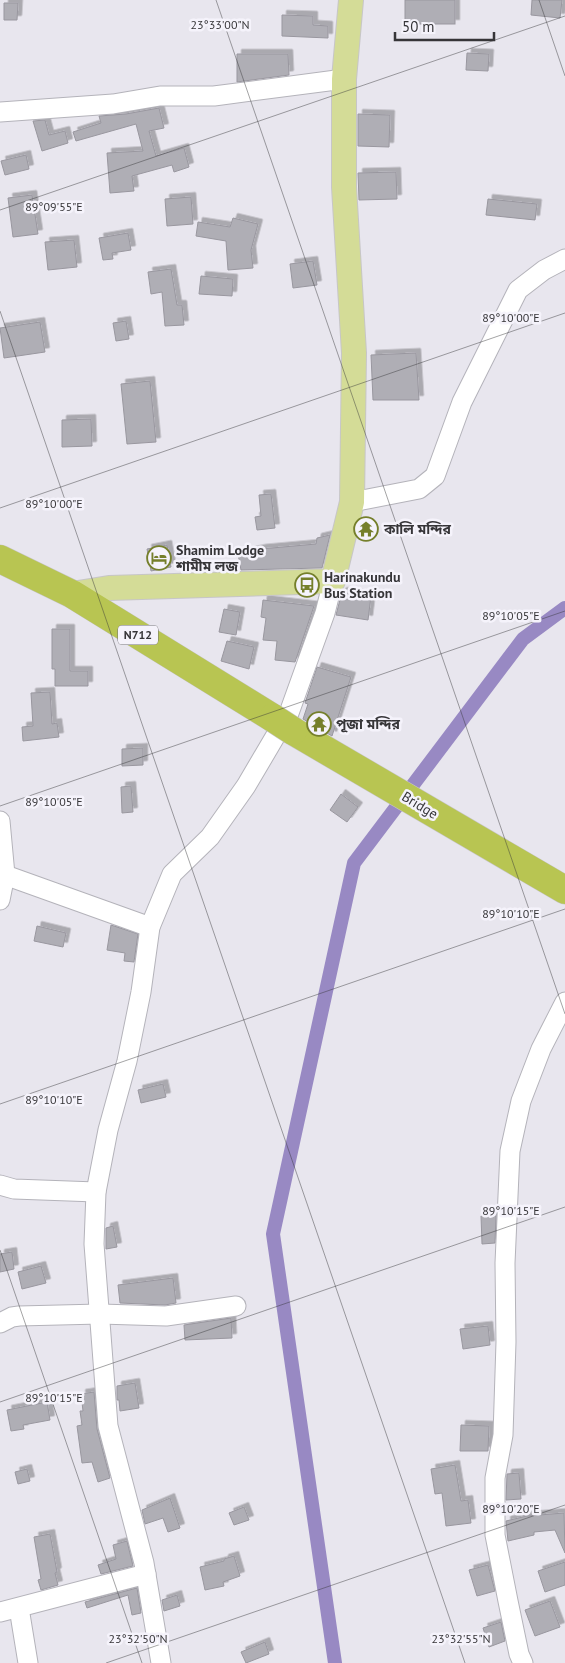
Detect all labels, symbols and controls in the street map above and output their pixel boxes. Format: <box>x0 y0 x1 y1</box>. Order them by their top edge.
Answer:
scale bar <box>395 10 494 42</box>
text: 23°33'00"N <box>190 17 250 32</box>
text: 50 m <box>402 17 435 36</box>
text: 89°09'55"E <box>25 199 83 214</box>
text: 89°10'00"E <box>482 310 540 325</box>
text: 89°10'00"E <box>25 496 83 511</box>
temple icon: কালি মন্দির <box>353 516 379 542</box>
place label: কালি মন্দির <box>383 520 451 538</box>
place label: Shamim Lodge শামীম লজ <box>175 541 264 575</box>
hotel icon: Shamim Lodge শামীম লজ <box>146 545 172 571</box>
place label: Harinakundu Bus Station <box>324 568 400 602</box>
bus stop icon: Harinakundu Bus Station <box>294 572 320 598</box>
text: 89°10'05"E <box>482 608 540 623</box>
road number: N712 <box>118 626 158 644</box>
temple icon: পূজা মন্দির <box>306 711 332 737</box>
place label: পূজা মন্দির <box>336 715 400 733</box>
street label: Bridge <box>399 787 441 823</box>
text: 89°10'05"E <box>25 794 83 809</box>
text: 89°10'10"E <box>482 906 540 921</box>
text: 89°10'10"E <box>25 1092 83 1107</box>
text: 89°10'15"E <box>482 1203 540 1218</box>
text: 89°10'15"E <box>25 1390 83 1405</box>
text: 89°10'20"E <box>482 1501 540 1516</box>
text: 23°32'50"N <box>108 1631 168 1646</box>
text: 23°32'55"N <box>431 1631 491 1646</box>

